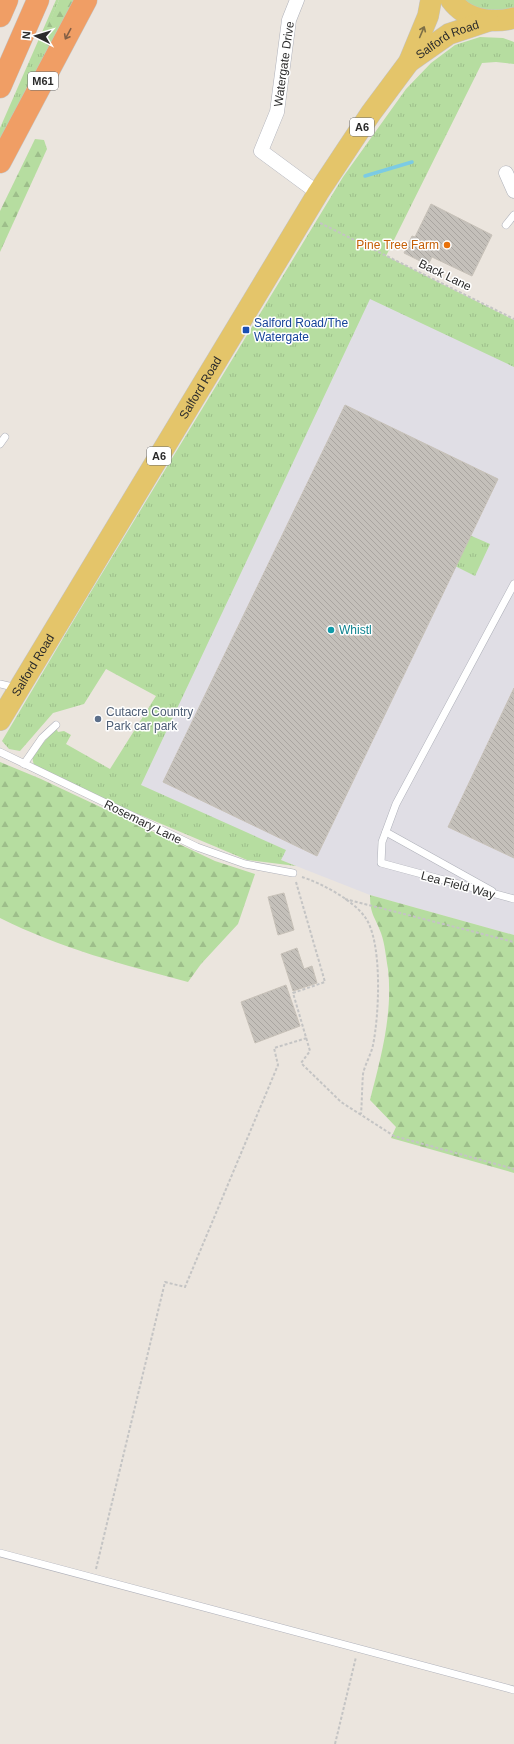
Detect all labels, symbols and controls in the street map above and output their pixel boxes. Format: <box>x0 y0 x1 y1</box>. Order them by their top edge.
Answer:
north arrow <box>16 16 56 56</box>
street label: Salford Road <box>413 17 481 62</box>
street label: Watergate Drive <box>271 20 297 108</box>
one-way arrow <box>418 26 426 38</box>
one-way arrow <box>64 28 71 40</box>
text: N <box>20 31 32 40</box>
road number: M61 <box>28 72 58 90</box>
road number: A6 <box>350 118 374 136</box>
place label: Pine Tree Farm <box>356 238 439 252</box>
marker: Pine Tree Farm <box>442 240 452 250</box>
street label: Back Lane <box>416 256 474 294</box>
place label: Salford Road/The Watergate <box>254 316 348 344</box>
marker: Salford Road/The Watergate <box>241 325 251 335</box>
street label: Salford Road <box>176 354 225 421</box>
road number: A6 <box>147 447 171 465</box>
place label: Whistl <box>339 623 372 637</box>
marker: Whistl <box>326 625 336 635</box>
street label: Salford Road <box>9 632 57 699</box>
place label: Cutacre Country Park car park <box>106 705 193 733</box>
marker: Cutacre Country Park car park <box>93 714 103 724</box>
street label: Rosemary Lane <box>102 797 184 847</box>
street label: Lea Field Way <box>419 868 497 902</box>

